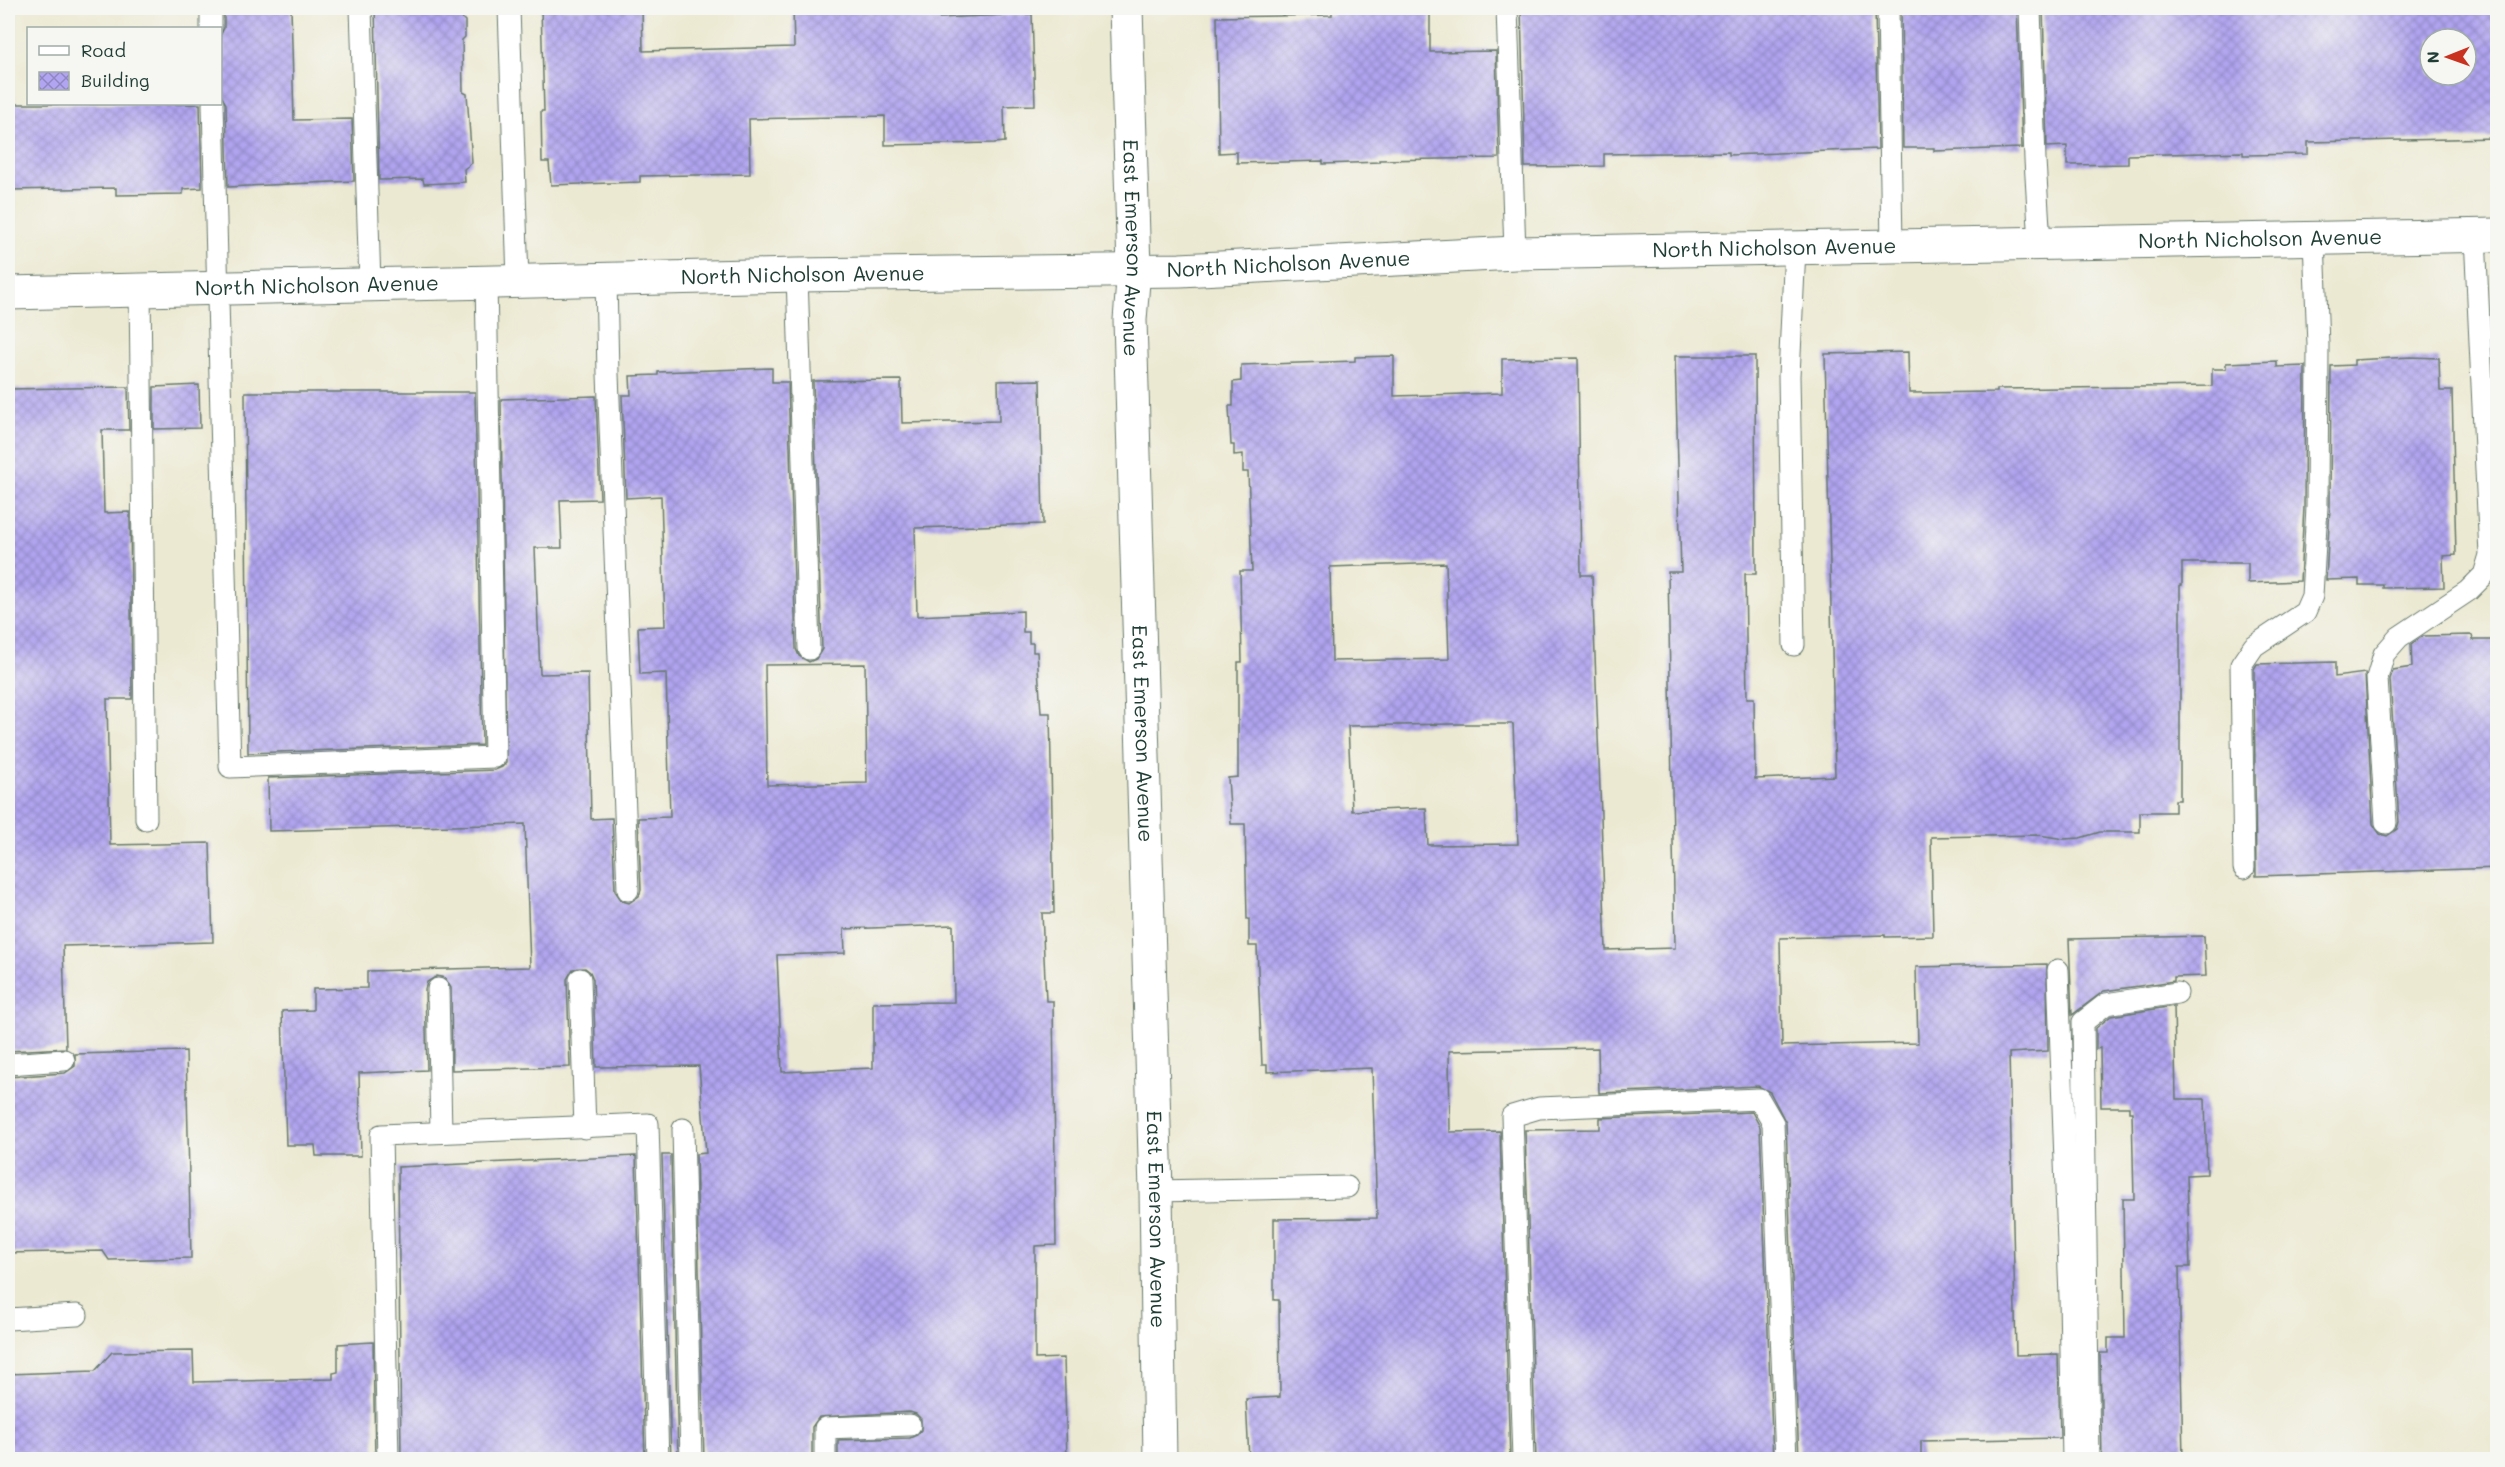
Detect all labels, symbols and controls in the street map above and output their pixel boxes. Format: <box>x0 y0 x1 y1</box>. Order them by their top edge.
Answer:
legend <box>27 27 222 105</box>
north arrow <box>2418 27 2478 87</box>
text: Road <box>81 38 126 62</box>
text: N <box>2422 51 2443 64</box>
text: Building <box>81 68 149 92</box>
street label: East Emerson Avenue <box>1118 139 1149 357</box>
street label: North Nicholson Avenue <box>2138 222 2382 254</box>
street label: North Nicholson Avenue <box>1652 231 1896 262</box>
street label: North Nicholson Avenue <box>1167 243 1411 282</box>
street label: North Nicholson Avenue <box>680 258 925 290</box>
street label: North Nicholson Avenue <box>195 268 439 301</box>
street label: East Emerson Avenue <box>1127 624 1161 843</box>
street label: East Emerson Avenue <box>1142 1110 1173 1328</box>

